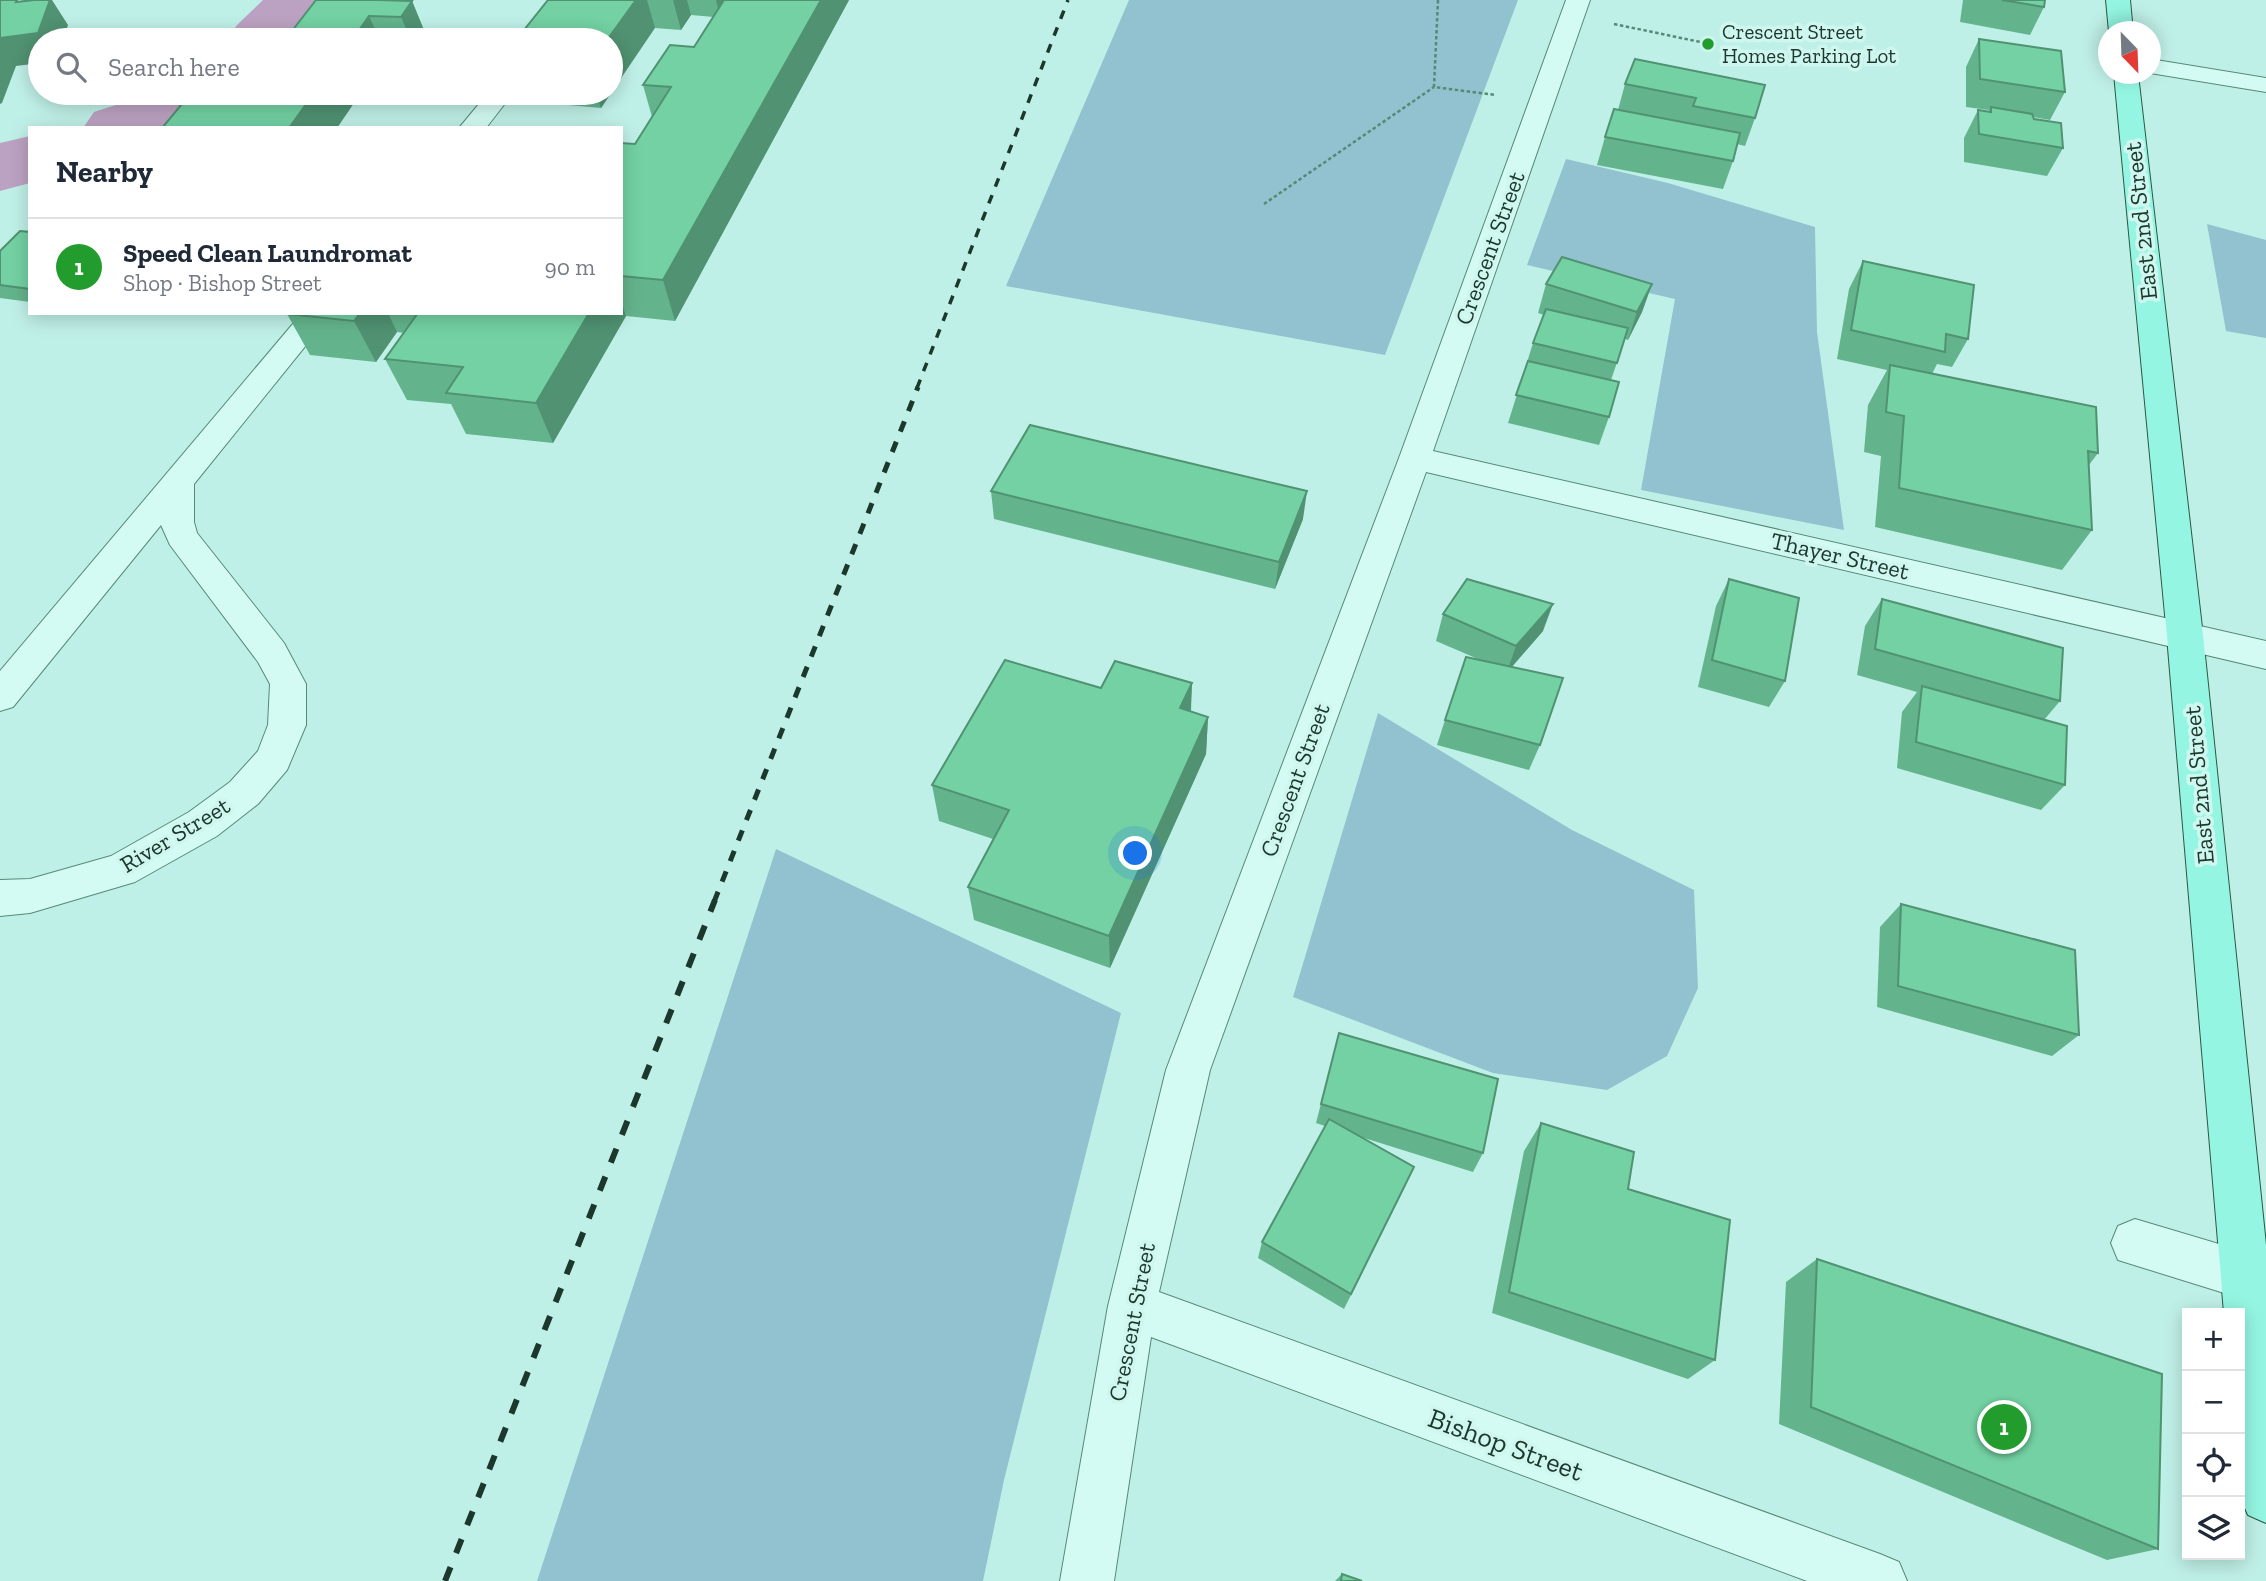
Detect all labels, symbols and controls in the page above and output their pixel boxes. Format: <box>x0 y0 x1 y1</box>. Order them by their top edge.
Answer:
place label: Crescent Street Homes Parking Lot <box>1722 19 1896 68</box>
north arrow <box>2098 21 2161 84</box>
search box <box>28 28 623 105</box>
marker: Crescent Street Homes Parking Lot <box>1700 36 1716 52</box>
icon: search <box>52 48 90 86</box>
text: Search here <box>108 51 240 83</box>
street label: East 2nd Street <box>2118 141 2163 301</box>
text: Nearby <box>56 154 153 190</box>
street label: Crescent Street <box>1448 167 1531 328</box>
text: Speed Clean Laundromat <box>123 237 412 269</box>
text: 1 <box>74 253 84 281</box>
text: 90 m <box>544 253 595 281</box>
text: Shop · Bishop Street <box>123 269 322 297</box>
street label: Thayer Street <box>1768 526 1912 586</box>
street label: Crescent Street <box>1253 699 1336 860</box>
street label: East 2nd Street <box>2177 705 2220 865</box>
street label: River Street <box>115 791 235 879</box>
your location <box>1118 836 1152 870</box>
street label: Crescent Street <box>1102 1240 1161 1404</box>
map controls <box>2182 1308 2245 1560</box>
button: + <box>2182 1308 2245 1371</box>
button: − <box>2182 1371 2245 1434</box>
street label: Bishop Street <box>1424 1401 1588 1488</box>
pin: 1 <box>1981 1401 2027 1453</box>
button: locate <box>2182 1434 2245 1497</box>
button: layers <box>2182 1497 2245 1560</box>

